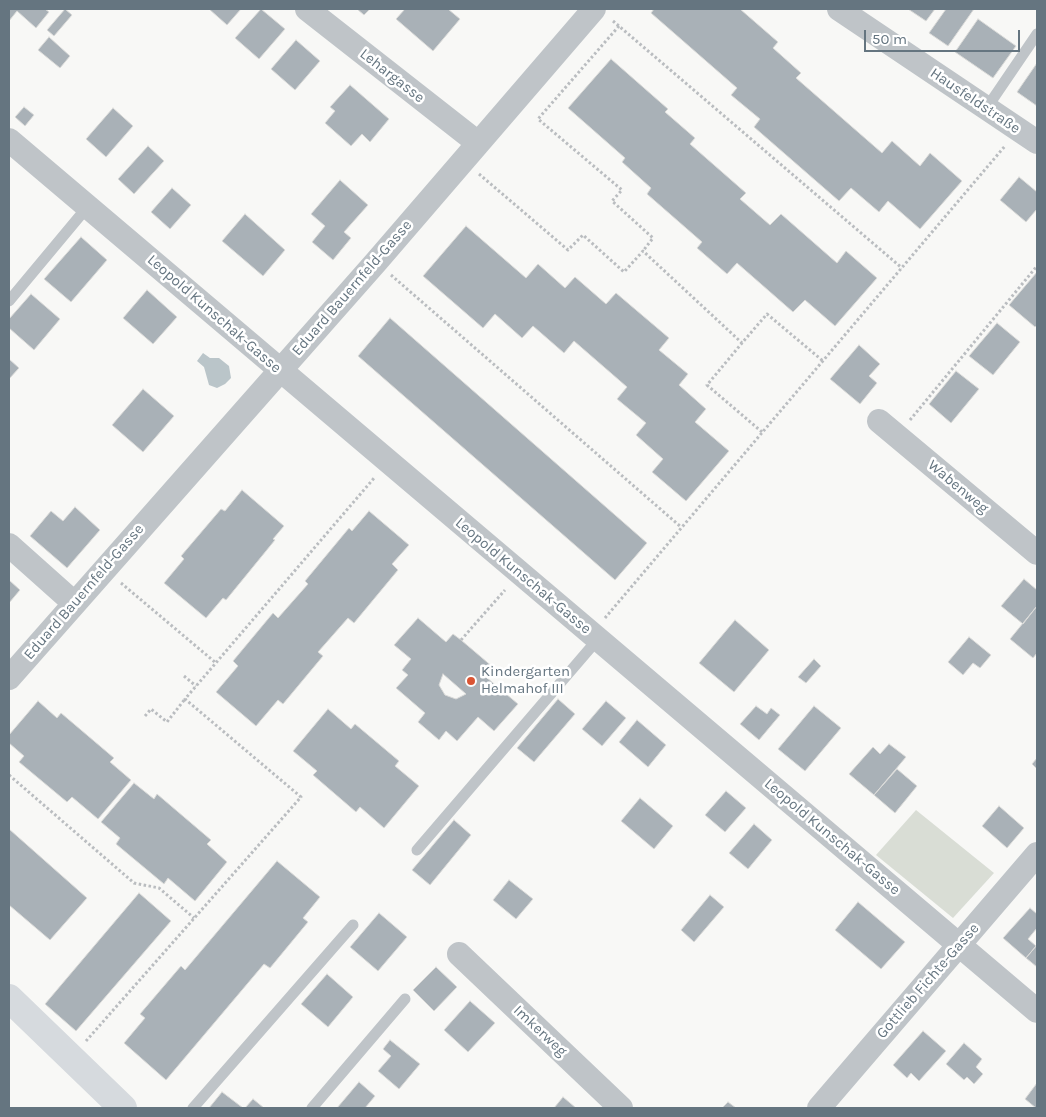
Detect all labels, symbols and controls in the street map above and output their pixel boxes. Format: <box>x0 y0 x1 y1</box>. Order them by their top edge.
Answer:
scale bar <box>866 20 1022 52</box>
text: 50 m <box>872 30 907 48</box>
street label: Lehargasse <box>356 45 428 107</box>
street label: Hausfeldstraße <box>926 64 1024 138</box>
street label: Eduard Bauernfeld-Gasse <box>288 216 416 360</box>
street label: Leopold Kunschak-Gasse <box>143 251 285 377</box>
street label: Wabenweg <box>924 456 992 518</box>
street label: Leopold Kunschak-Gasse <box>451 514 595 638</box>
street label: Eduard Bauernfeld-Gasse <box>20 520 148 664</box>
place label: Kindergarten Helmahof III <box>481 663 570 698</box>
marker: Kindergarten Helmahof III <box>465 675 477 687</box>
street label: Leopold Kunschak-Gasse <box>760 775 904 899</box>
street label: Gottlieb Fichte-Gasse <box>873 920 983 1042</box>
street label: Imkerweg <box>509 1002 571 1060</box>

